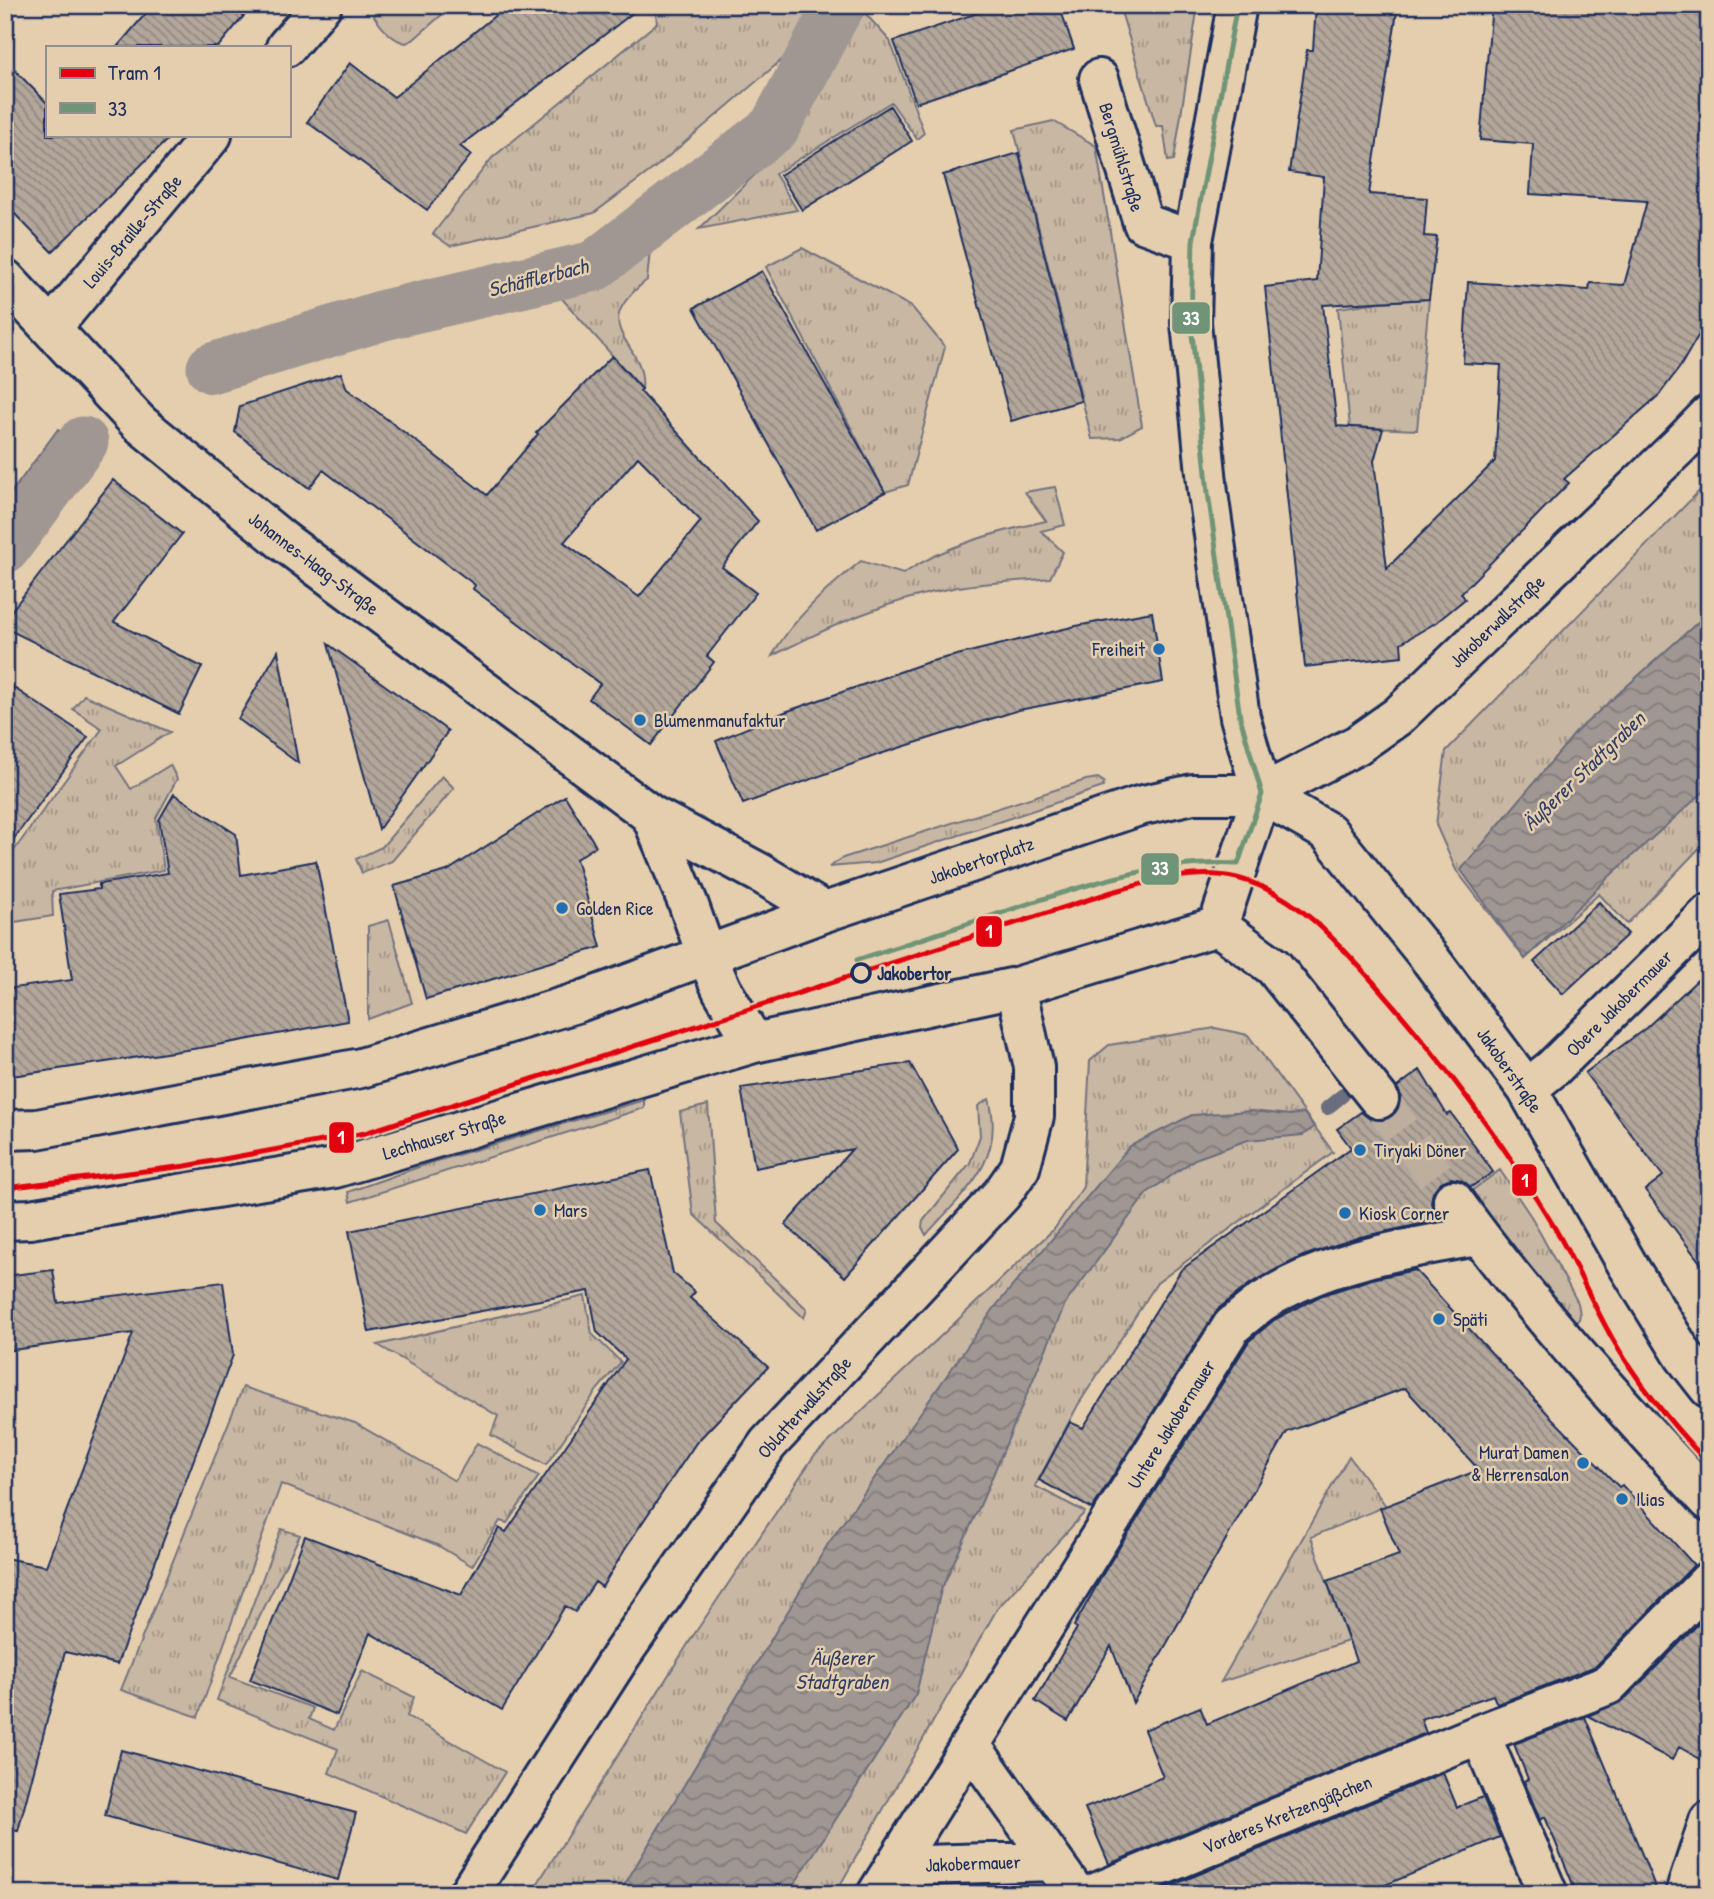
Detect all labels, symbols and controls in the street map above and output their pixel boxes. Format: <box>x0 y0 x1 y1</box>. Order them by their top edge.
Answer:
legend <box>46 46 290 136</box>
text: Tram 1 <box>108 58 161 87</box>
text: 33 <box>108 94 127 123</box>
street label: Bergmühlstraße <box>1093 99 1151 215</box>
street label: Louis-Braille-Straße <box>77 168 188 293</box>
water label: Schäfflerbach <box>485 251 592 304</box>
line badge: 33 <box>1171 301 1211 335</box>
text: 33 <box>1182 305 1200 331</box>
street label: Johannes-Haag-Straße <box>243 505 385 621</box>
street label: Jakoberwallstraße <box>1444 568 1551 673</box>
place label: Freiheit <box>1091 636 1145 662</box>
marker: Freiheit <box>1151 641 1167 657</box>
water label: Äußerer Stadtgraben <box>1516 704 1652 837</box>
place label: Blumenmanufaktur <box>654 707 786 733</box>
marker: Blumenmanufaktur <box>632 712 648 728</box>
street label: Jakobertorplatz <box>925 830 1037 890</box>
line badge: 33 <box>1140 852 1180 886</box>
text: 33 <box>1151 855 1169 881</box>
place label: Golden Rice <box>576 895 654 921</box>
marker: Golden Rice <box>554 900 570 916</box>
line badge: 1 <box>975 915 1003 948</box>
text: 1 <box>986 918 993 944</box>
street label: Obere Jakobermauer <box>1560 944 1678 1062</box>
place label: Jakobertor <box>877 960 952 986</box>
marker: Jakobertor <box>851 963 871 983</box>
street label: Jakoberstraße <box>1471 1022 1549 1118</box>
street label: Lechhauser Straße <box>379 1104 509 1166</box>
line badge: 1 <box>328 1121 355 1154</box>
text: 1 <box>338 1124 345 1150</box>
place label: Tiryaki Döner <box>1374 1137 1467 1163</box>
marker: Tiryaki Döner <box>1352 1142 1368 1158</box>
line badge: 1 <box>1511 1163 1538 1197</box>
text: 1 <box>1522 1167 1529 1193</box>
place label: Mars <box>554 1197 587 1223</box>
place label: Kiosk Corner <box>1359 1200 1450 1226</box>
marker: Mars <box>532 1202 548 1218</box>
marker: Kiosk Corner <box>1337 1205 1353 1221</box>
place label: Späti <box>1453 1306 1488 1332</box>
marker: Späti <box>1431 1311 1447 1327</box>
street label: Oblatterwallstraße <box>751 1350 857 1464</box>
street label: Untere Jakobermauer <box>1121 1354 1222 1494</box>
place label: Murat Damen & Herrensalon <box>1471 1439 1569 1487</box>
marker: Murat Damen & Herrensalon <box>1575 1455 1591 1471</box>
place label: Ilias <box>1636 1486 1665 1512</box>
marker: Ilias <box>1614 1491 1630 1507</box>
water label: Äußerer Stadtgraben <box>796 1643 890 1696</box>
street label: Vorderes Kretzengäßchen <box>1199 1768 1375 1860</box>
street label: Jakobermauer <box>925 1848 1022 1878</box>

